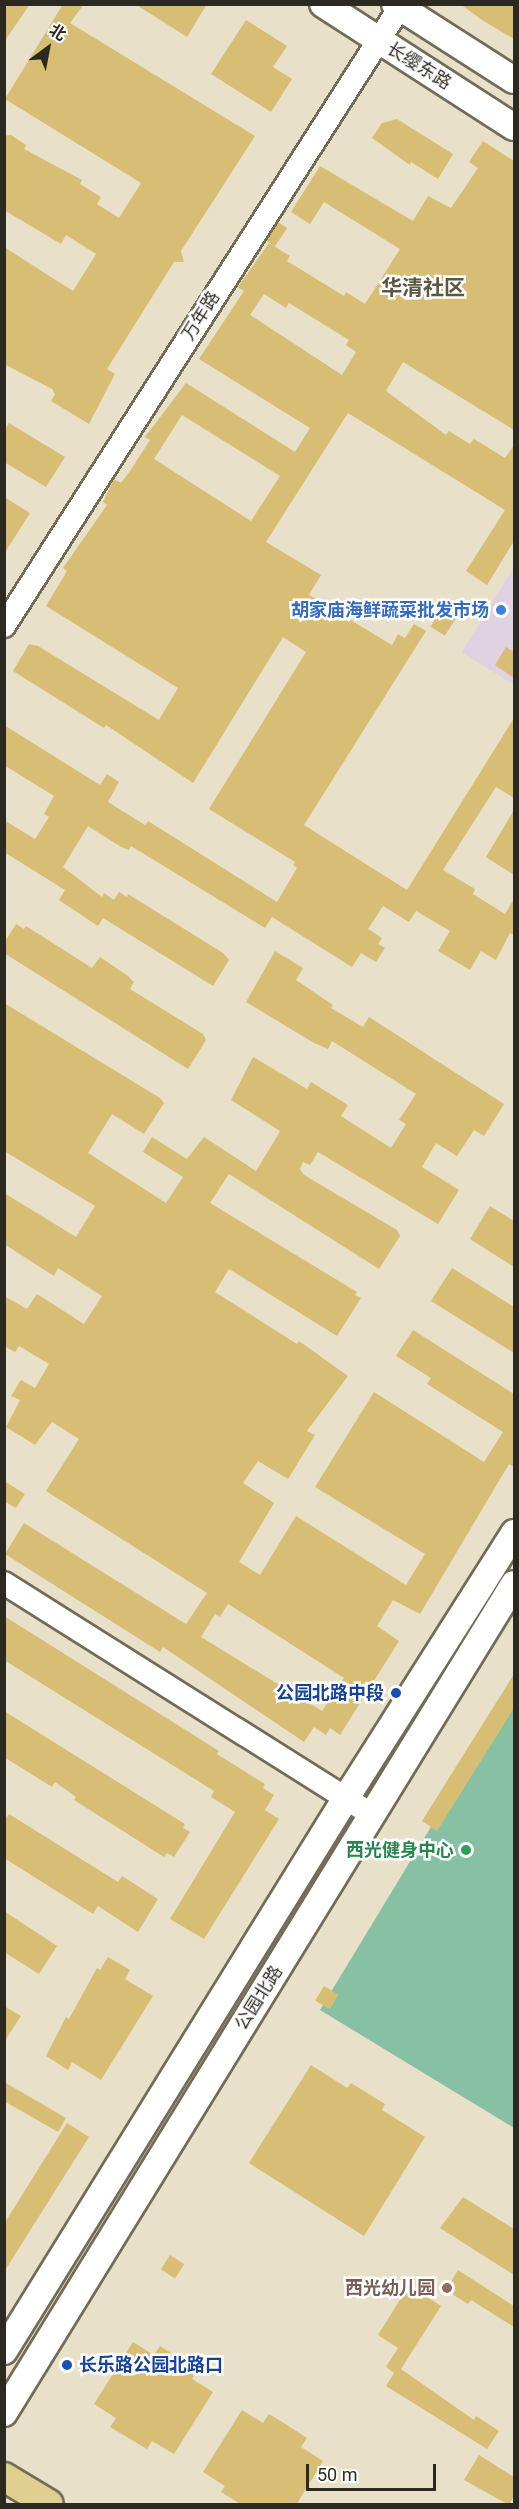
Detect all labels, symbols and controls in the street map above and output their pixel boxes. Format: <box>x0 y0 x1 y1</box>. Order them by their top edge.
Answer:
north arrow <box>18 18 78 78</box>
text: 北 <box>46 20 70 45</box>
street label: 长缨东路 <box>383 38 455 94</box>
district label: 华清社区 <box>381 275 465 301</box>
street label: 万年路 <box>178 287 224 345</box>
place label: 胡家庙海鲜蔬菜批发市场 <box>291 599 489 621</box>
marker: 胡家庙海鲜蔬菜批发市场 <box>494 603 508 617</box>
place label: 公园北路中段 <box>276 1682 384 1704</box>
marker: 公园北路中段 <box>389 1686 403 1700</box>
place label: 西光健身中心 <box>346 1839 454 1861</box>
marker: 西光健身中心 <box>459 1843 473 1857</box>
street label: 公园北路 <box>231 1962 287 2034</box>
place label: 西光幼儿园 <box>345 2277 435 2299</box>
marker: 西光幼儿园 <box>440 2281 454 2295</box>
place label: 长乐路公园北路口 <box>79 2354 223 2376</box>
marker: 长乐路公园北路口 <box>60 2358 74 2372</box>
scale bar <box>309 2452 440 2490</box>
text: 50 m <box>317 2464 357 2485</box>

